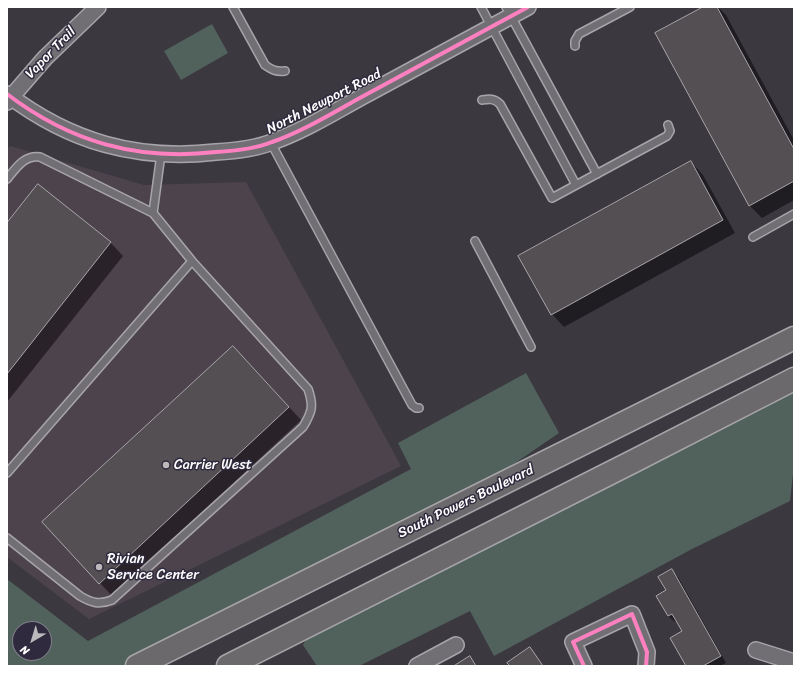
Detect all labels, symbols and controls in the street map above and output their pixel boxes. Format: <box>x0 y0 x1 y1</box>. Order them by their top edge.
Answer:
street label: Vapor Trail <box>22 24 80 82</box>
street label: North Newport Road <box>264 66 384 138</box>
place label: Carrier West <box>174 457 252 473</box>
marker: Carrier West <box>161 460 171 470</box>
street label: South Powers Boulevard <box>395 462 537 542</box>
place label: Rivian Service Center <box>107 551 199 584</box>
marker: Rivian Service Center <box>94 562 104 572</box>
north arrow <box>12 621 52 661</box>
text: N <box>16 640 34 660</box>

